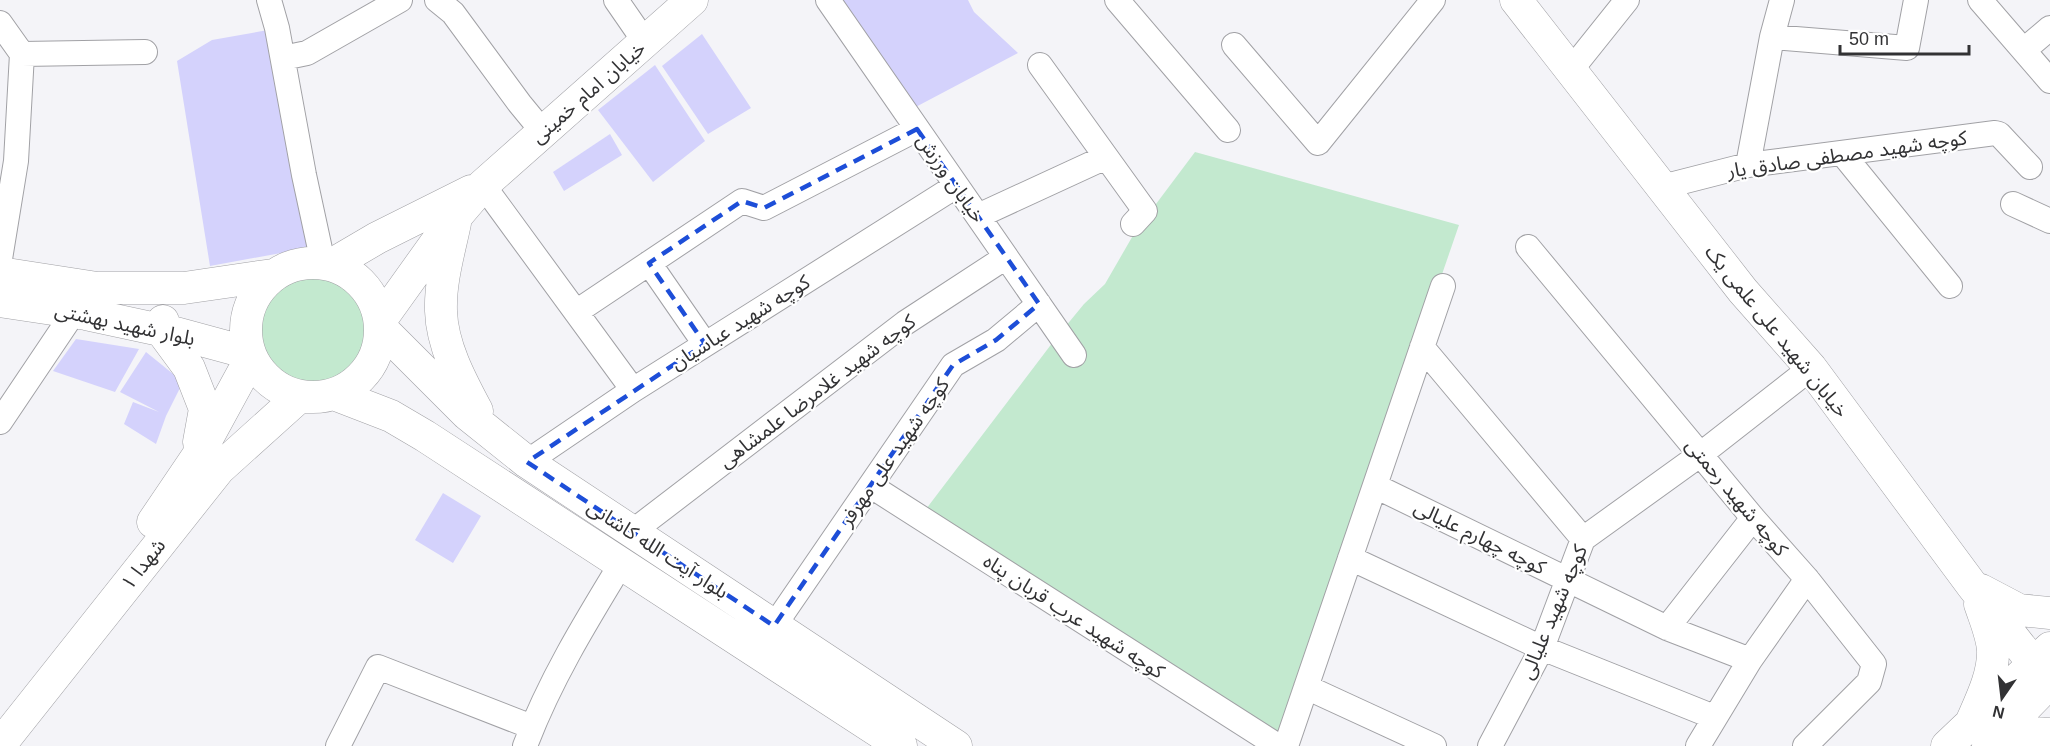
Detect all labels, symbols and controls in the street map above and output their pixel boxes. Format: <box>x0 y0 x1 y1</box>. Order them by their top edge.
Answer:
scale bar <box>1840 18 1969 56</box>
text: 50 m <box>1849 29 1889 49</box>
street label: خیابان امام خمینی <box>526 36 652 151</box>
street label: کوچه شهید مصطفی صادق یار <box>1725 126 1969 184</box>
street label: خیابان ورزش <box>912 130 989 227</box>
street label: خیابان شهید علی علمی یک <box>1700 241 1853 422</box>
street label: کوچه شهید عباسیان <box>666 270 815 375</box>
street label: بلوار شهید بهشتی <box>53 298 197 351</box>
street label: کوچه شهید غلامرضا علمشاهی <box>714 309 921 474</box>
street label: کوچه شهید علی مهرفر <box>834 373 955 532</box>
street label: کوچه شهید رحمتی <box>1680 434 1793 562</box>
street label: بلوار آیت الله کاشانی <box>583 495 733 604</box>
street label: کوچه چهارم علیالی <box>1409 496 1550 582</box>
street label: شهدا ۱ <box>116 534 170 594</box>
street label: کوچه شهید علیالی <box>1515 541 1593 683</box>
street label: کوچه شهید عرب قربان پناه <box>978 549 1169 685</box>
north arrow <box>1972 668 2032 728</box>
text: N <box>1991 702 2006 722</box>

